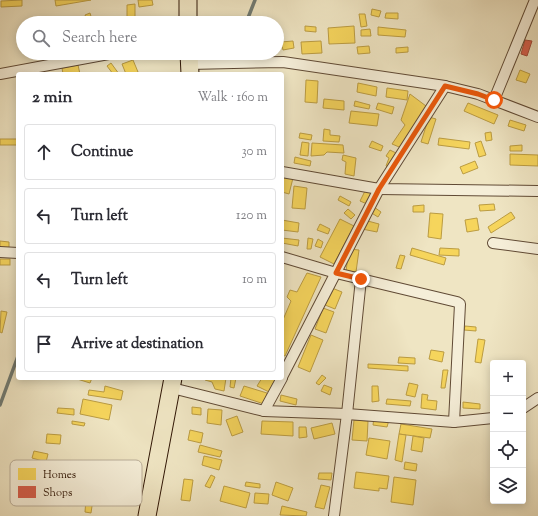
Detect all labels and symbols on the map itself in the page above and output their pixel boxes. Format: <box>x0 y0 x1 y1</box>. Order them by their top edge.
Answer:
route start <box>485 91 503 109</box>
route end <box>352 270 370 288</box>
legend <box>10 460 142 506</box>
text: Homes <box>43 467 76 483</box>
text: Shops <box>43 485 72 501</box>

